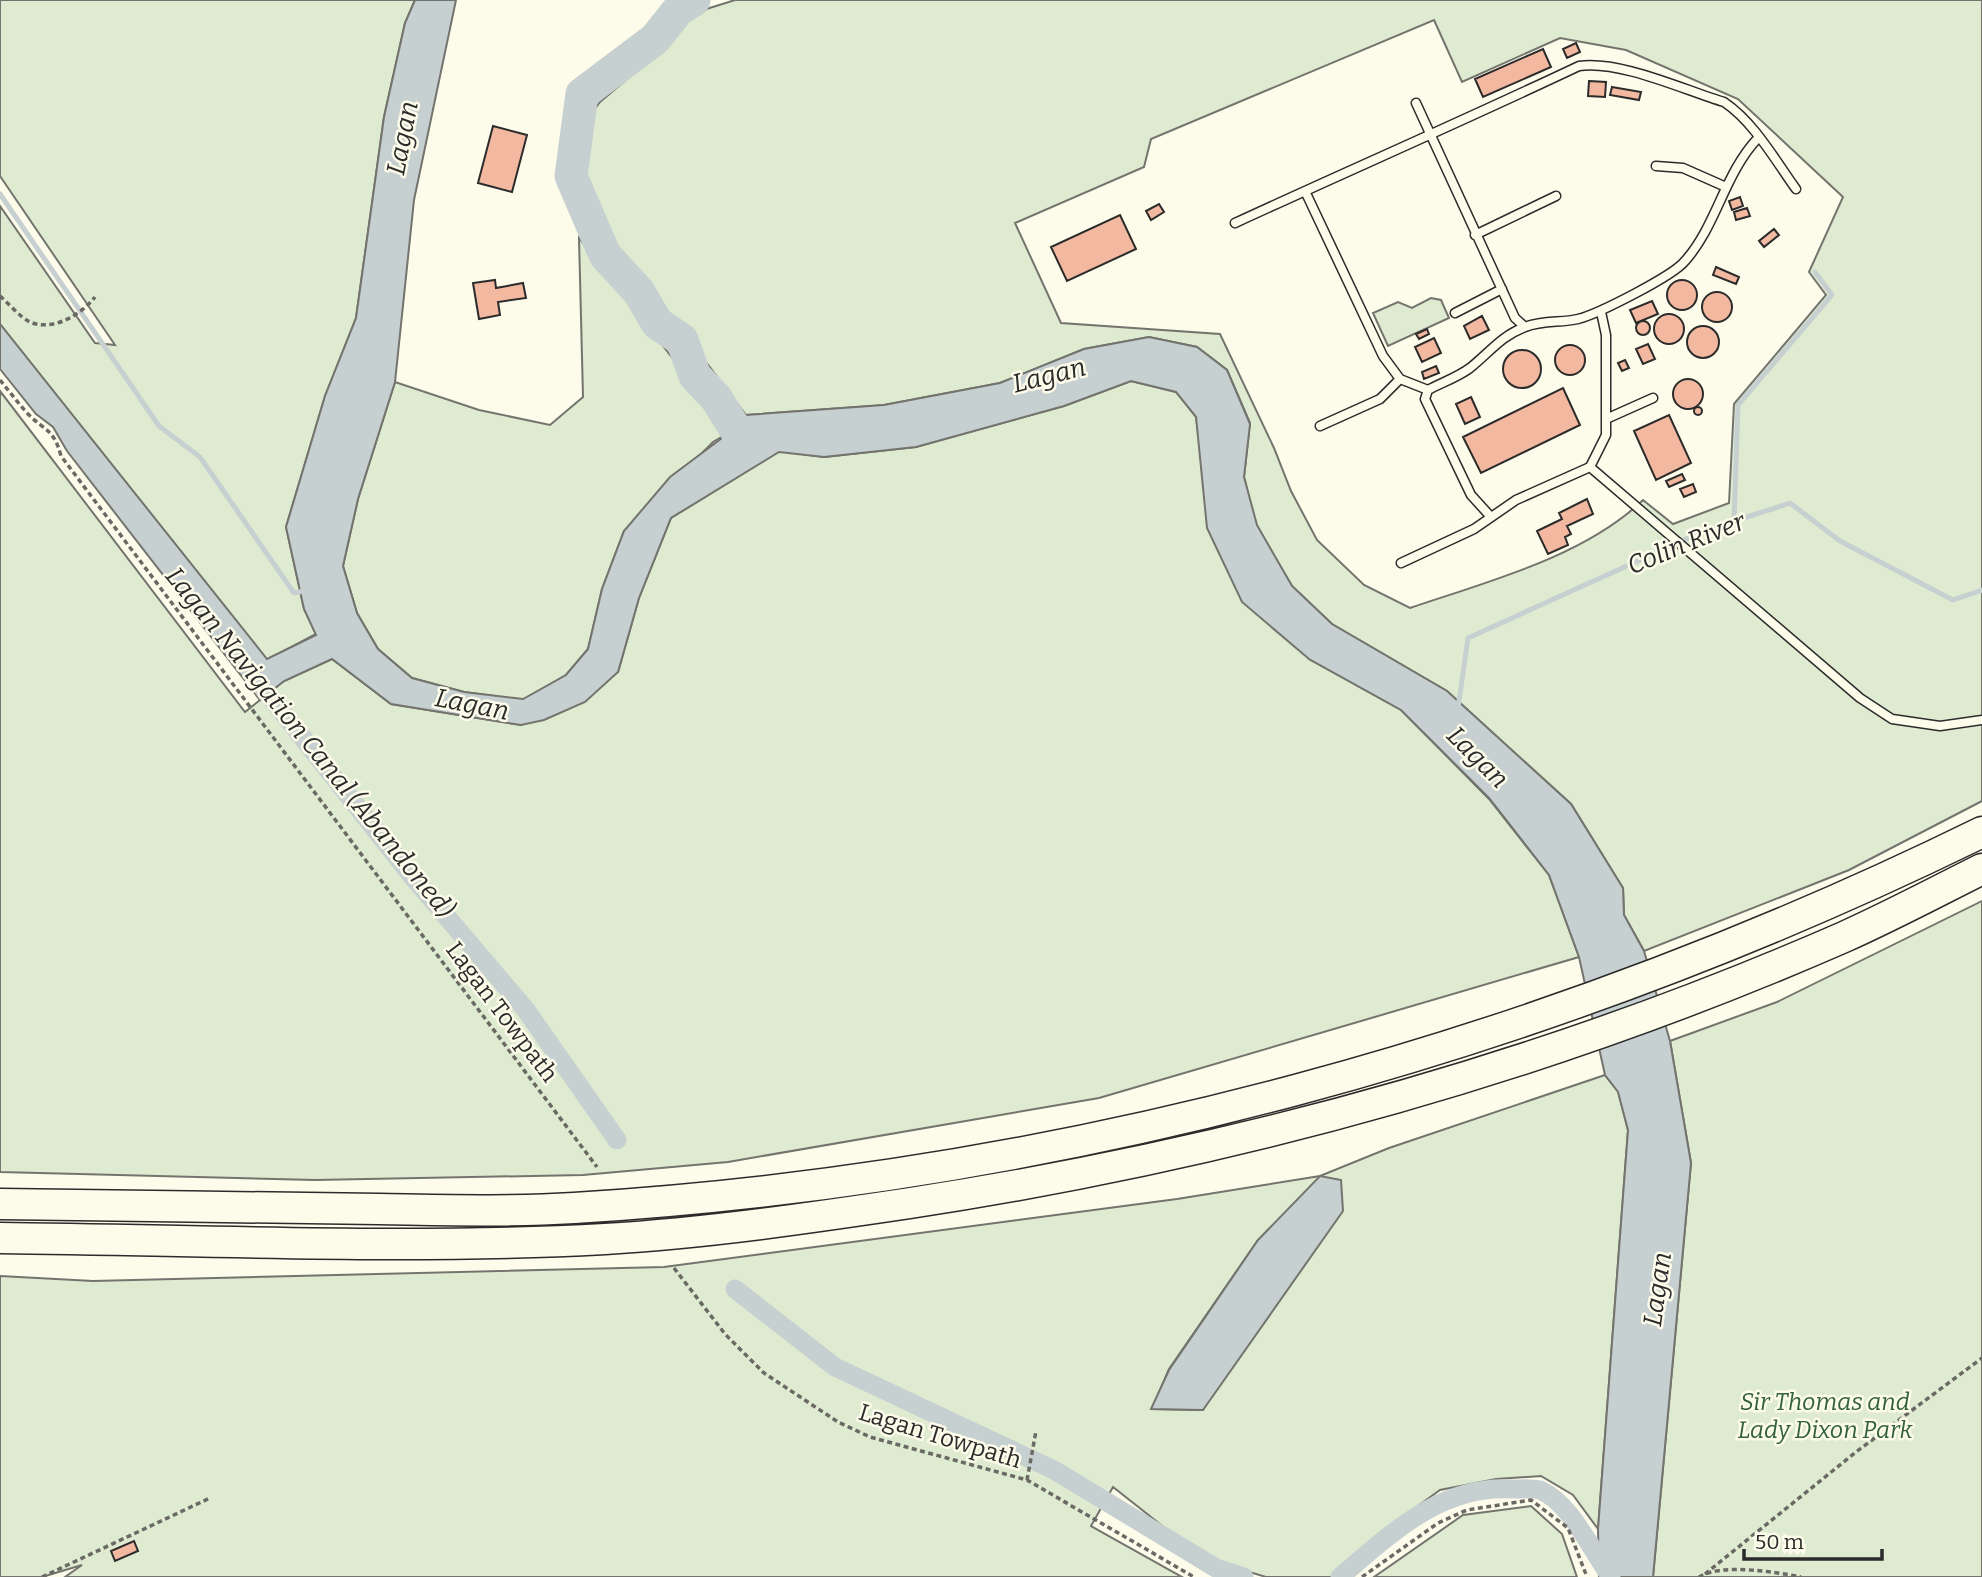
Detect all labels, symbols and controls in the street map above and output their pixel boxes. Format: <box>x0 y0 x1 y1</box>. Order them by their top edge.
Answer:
water label: Lagan <box>380 99 425 178</box>
water label: Lagan <box>1009 351 1089 400</box>
water label: Colin River <box>1623 505 1751 581</box>
water label: Lagan Navigation Canal (Abandoned) <box>159 561 461 924</box>
water label: Lagan <box>432 682 511 727</box>
water label: Lagan <box>1440 720 1515 795</box>
street label: Lagan Towpath <box>440 936 564 1088</box>
water label: Lagan <box>1637 1250 1678 1328</box>
park label: Sir Thomas and Lady Dixon Park <box>1738 1388 1913 1444</box>
street label: Lagan Towpath <box>855 1398 1025 1474</box>
scale bar <box>1744 1518 1882 1562</box>
text: 50 m <box>1755 1529 1804 1555</box>

